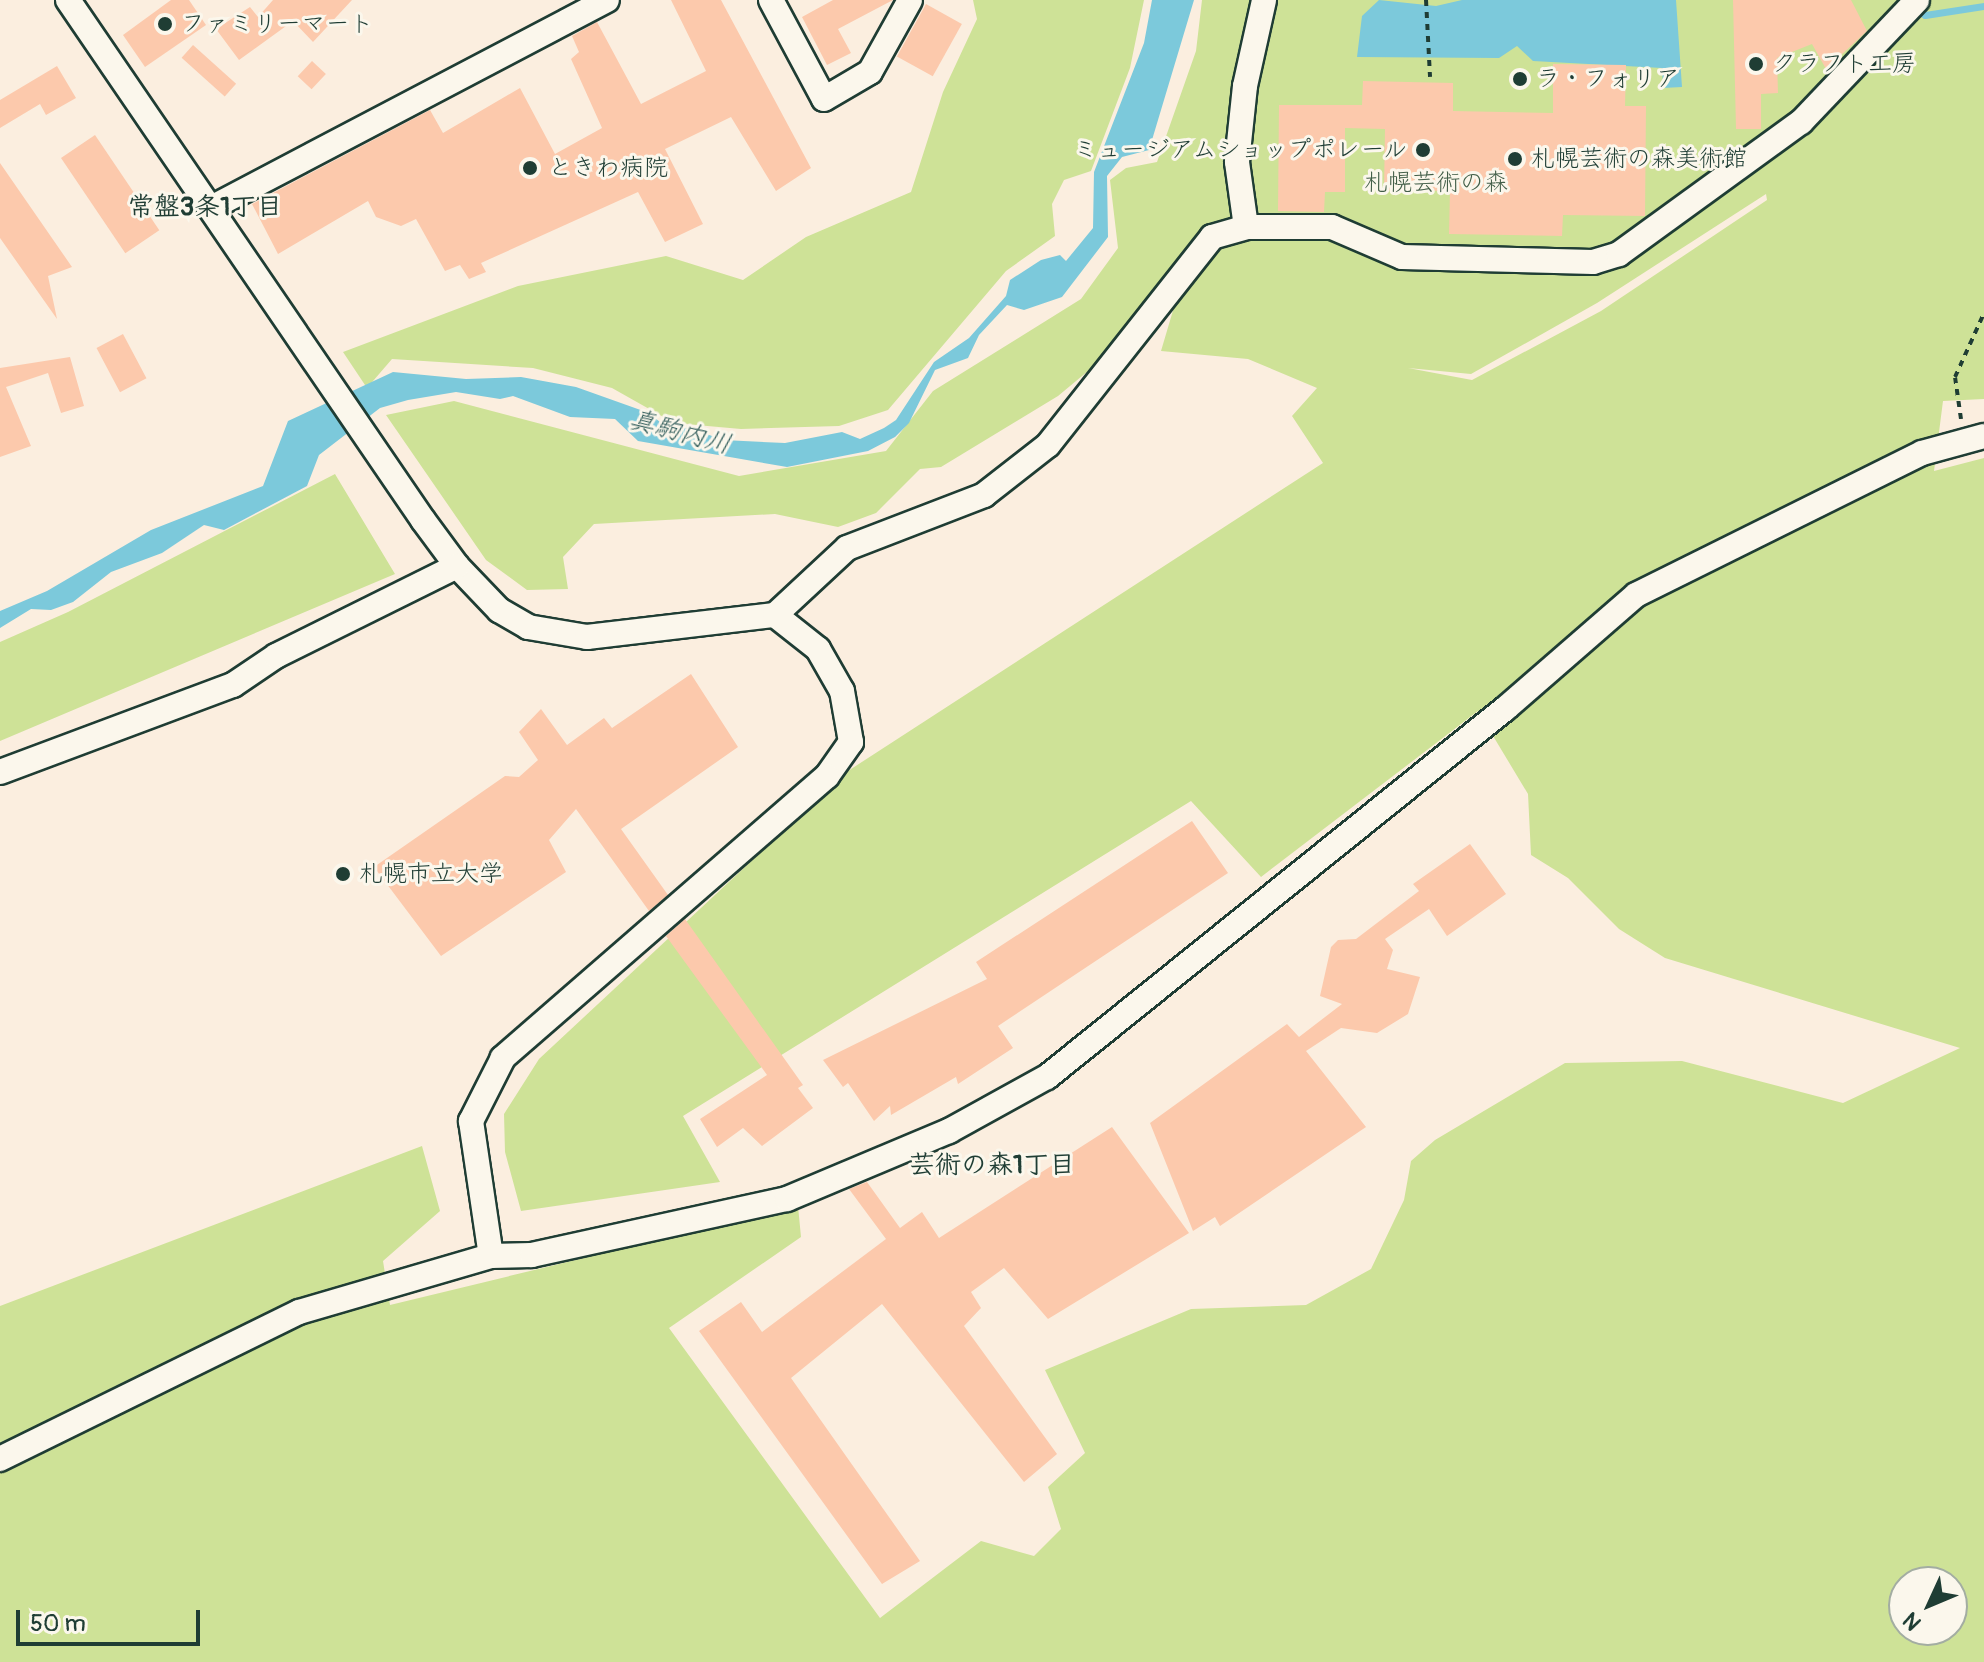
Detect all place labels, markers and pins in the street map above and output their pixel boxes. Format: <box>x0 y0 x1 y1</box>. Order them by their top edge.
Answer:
place label: ファミリーマート <box>181 10 373 38</box>
marker: ファミリーマート <box>156 15 174 33</box>
place label: クラフト工房 <box>1772 50 1916 78</box>
marker: クラフト工房 <box>1747 55 1765 73</box>
place label: ラ・フォリア <box>1536 65 1680 93</box>
marker: ラ・フォリア <box>1511 70 1529 88</box>
place label: ミュージアムショップポレール <box>1070 136 1407 164</box>
marker: ミュージアムショップポレール <box>1414 141 1432 159</box>
place label: 札幌芸術の森美術館 <box>1531 145 1747 173</box>
marker: 札幌芸術の森美術館 <box>1506 150 1524 168</box>
place label: ときわ病院 <box>548 154 668 182</box>
marker: ときわ病院 <box>519 157 541 179</box>
place label: 札幌市立大学 <box>359 860 503 888</box>
marker: 札幌市立大学 <box>334 865 352 883</box>

